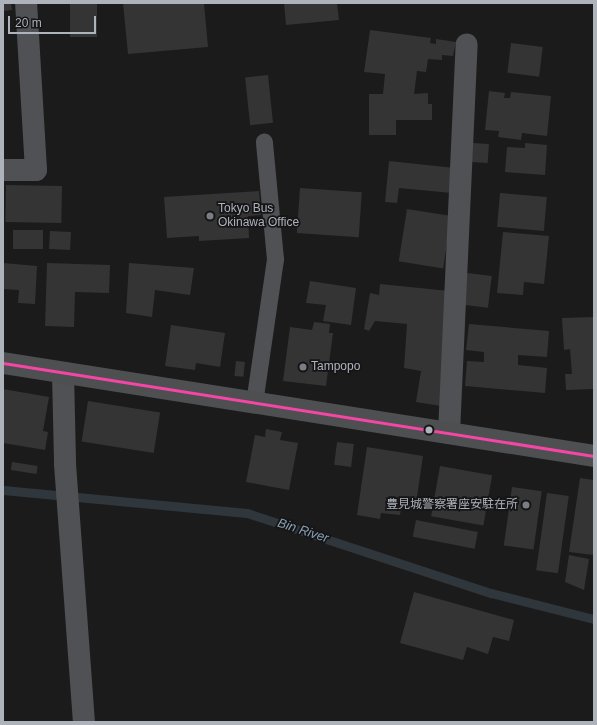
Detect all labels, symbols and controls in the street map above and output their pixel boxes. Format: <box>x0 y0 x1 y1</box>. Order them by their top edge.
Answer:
scale bar <box>10 8 98 34</box>
text: 20 m <box>15 16 42 30</box>
place label: Tokyo Bus Okinawa Office <box>218 202 299 230</box>
marker: Tokyo Bus Okinawa Office <box>205 211 215 221</box>
place label: Tampopo <box>311 360 360 374</box>
marker: Tampopo <box>298 362 308 372</box>
unlabelled marker <box>424 425 434 435</box>
place label: 豊見城警察署座安駐在所 <box>386 498 518 512</box>
marker: 豊見城警察署座安駐在所 <box>521 500 531 510</box>
water label: Bin River <box>276 515 330 547</box>

